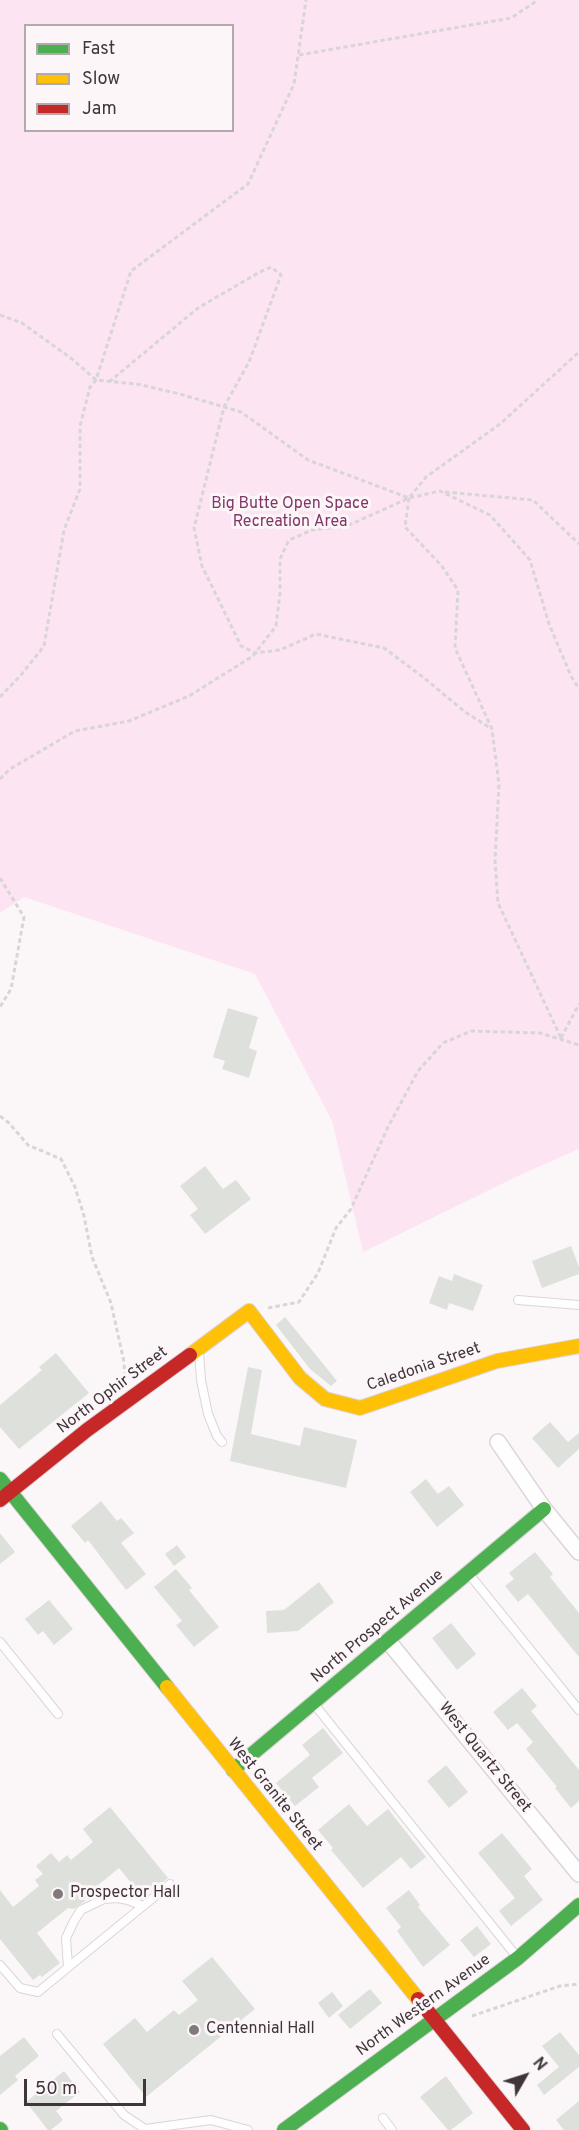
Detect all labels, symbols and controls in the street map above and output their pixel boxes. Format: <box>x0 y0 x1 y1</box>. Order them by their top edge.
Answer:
legend <box>24 24 234 132</box>
text: Fast <box>82 38 115 61</box>
text: Slow <box>82 68 120 91</box>
text: Jam <box>82 98 117 121</box>
park label: Big Butte Open Space Recreation Area <box>211 495 369 533</box>
street label: Caledonia Street <box>365 1340 483 1396</box>
street label: North Ophir Street <box>54 1343 172 1439</box>
street label: North Prospect Avenue <box>308 1566 448 1688</box>
street label: West Quartz Street <box>434 1699 534 1817</box>
street label: West Granite Street <box>223 1735 325 1855</box>
place label: Prospector Hall <box>70 1884 180 1904</box>
marker: Prospector Hall <box>51 1887 65 1901</box>
street label: North Western Avenue <box>353 1951 495 2061</box>
place label: Centennial Hall <box>206 2020 315 2040</box>
marker: Centennial Hall <box>187 2023 201 2037</box>
north arrow <box>495 2046 555 2106</box>
text: N <box>528 2054 550 2075</box>
scale bar <box>27 2067 148 2105</box>
text: 50 m <box>35 2078 77 2101</box>

